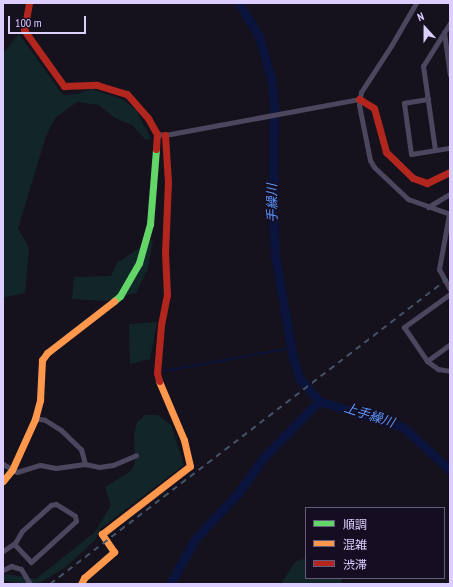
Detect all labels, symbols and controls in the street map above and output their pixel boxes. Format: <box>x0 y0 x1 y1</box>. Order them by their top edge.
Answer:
scale bar <box>10 8 88 34</box>
north arrow <box>405 8 445 48</box>
text: N <box>415 9 426 24</box>
text: 100 m <box>15 15 42 30</box>
water label: 手繰川 <box>265 183 281 223</box>
water label: 上手繰川 <box>342 401 396 431</box>
legend <box>305 507 445 579</box>
text: 順調 <box>343 517 367 532</box>
text: 混雑 <box>343 537 367 552</box>
text: 渋滞 <box>343 557 367 572</box>

